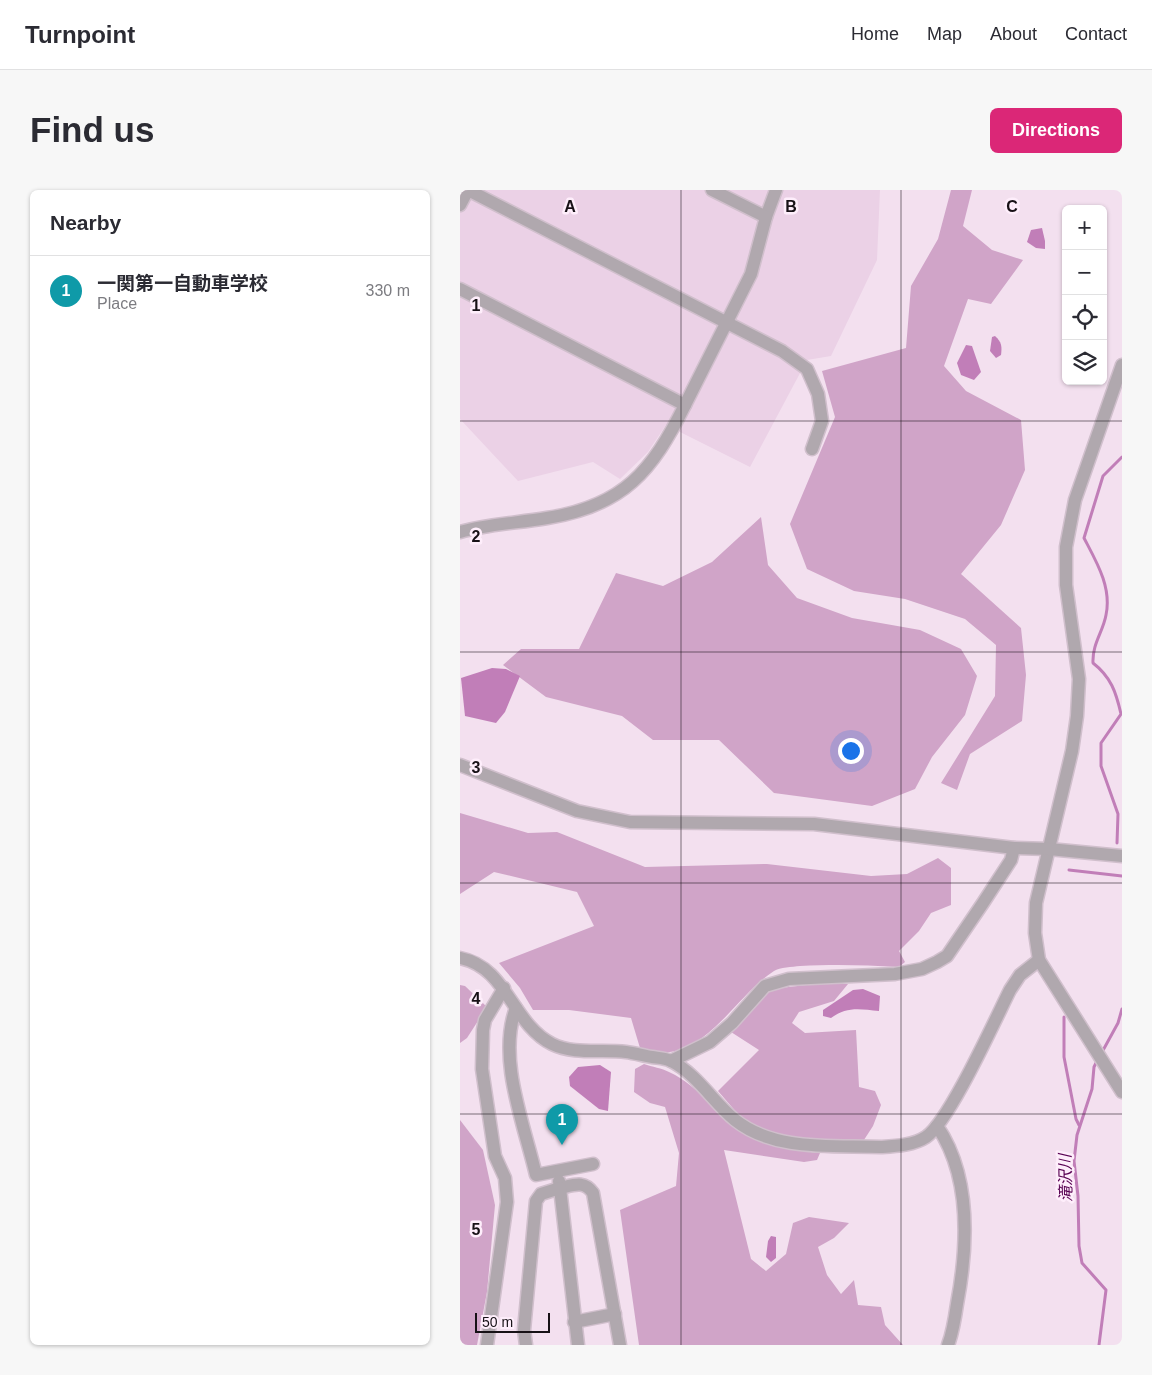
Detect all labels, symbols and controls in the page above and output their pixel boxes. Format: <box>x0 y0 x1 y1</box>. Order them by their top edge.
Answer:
text: Turnpoint <box>25 21 135 48</box>
text: Home <box>851 24 899 44</box>
text: Map <box>927 24 962 44</box>
text: About <box>990 24 1037 44</box>
text: Contact <box>1065 24 1127 44</box>
button: Directions <box>990 108 1122 153</box>
text: Find us <box>30 110 154 149</box>
text: A <box>564 198 576 215</box>
text: B <box>785 198 797 215</box>
text: C <box>1006 198 1018 215</box>
map controls <box>1062 205 1107 385</box>
button: + <box>1062 205 1107 250</box>
text: Nearby <box>50 211 121 234</box>
button: − <box>1062 250 1107 295</box>
text: 一関第一自動車学校 <box>97 273 268 294</box>
text: 1 <box>62 282 70 299</box>
text: 330 m <box>366 282 410 299</box>
text: Place <box>97 295 137 312</box>
button: locate <box>1062 295 1107 340</box>
text: 1 <box>472 297 481 314</box>
button: layers <box>1062 340 1107 385</box>
text: 2 <box>472 528 481 545</box>
your location <box>838 738 864 764</box>
text: 3 <box>472 759 481 776</box>
text: 4 <box>472 990 481 1007</box>
pin: 1 <box>546 1104 578 1145</box>
water label: 滝沢川 <box>1057 1152 1074 1202</box>
text: 5 <box>472 1221 481 1238</box>
scale bar <box>475 1310 550 1333</box>
text: 50 m <box>482 1314 513 1330</box>

